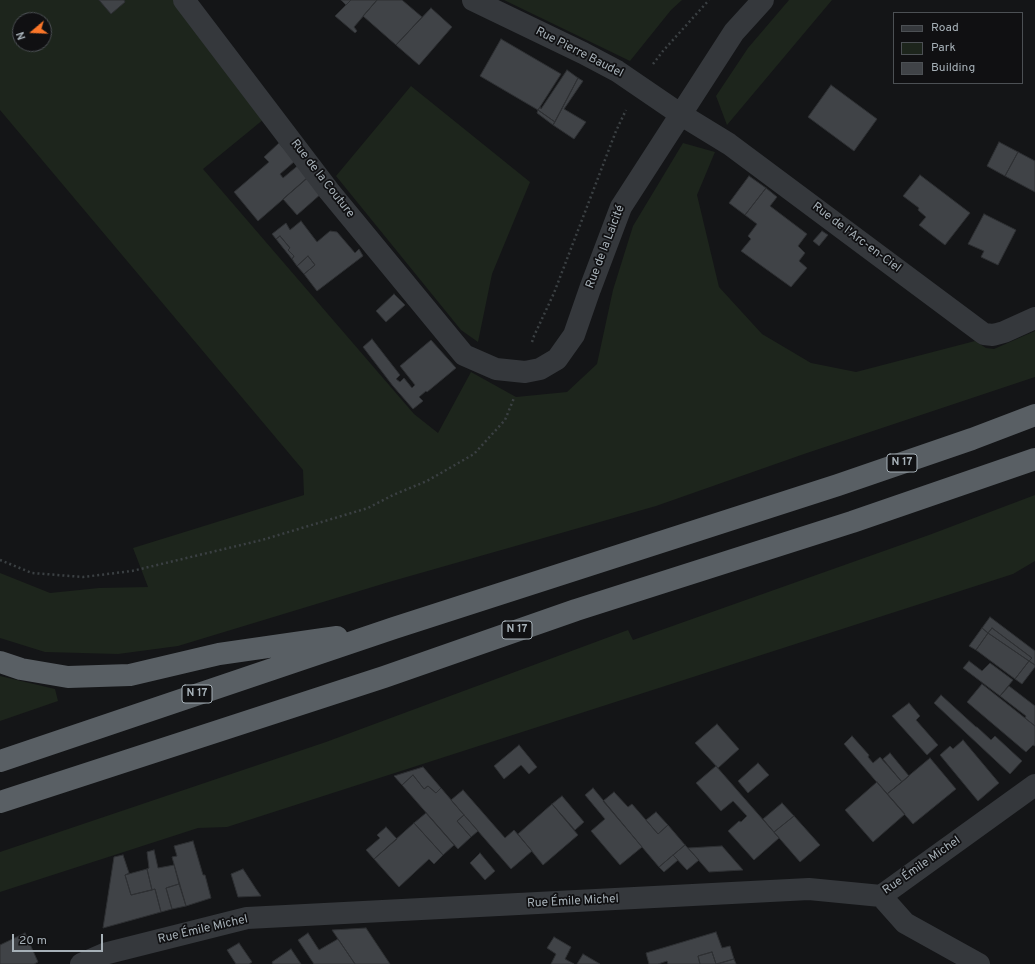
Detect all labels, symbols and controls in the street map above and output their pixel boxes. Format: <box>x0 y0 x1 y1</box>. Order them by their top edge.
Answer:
north arrow <box>12 12 52 52</box>
legend <box>893 12 1023 84</box>
text: Road <box>931 20 959 36</box>
street label: Rue Pierre Baudel <box>533 25 625 81</box>
text: N <box>14 30 30 42</box>
text: Park <box>931 40 956 56</box>
text: Building <box>931 60 975 76</box>
street label: Rue de la Couture <box>287 137 357 221</box>
street label: Rue de l'Arc-en-Ciel <box>809 200 903 276</box>
street label: Rue de la Laicité <box>584 203 628 291</box>
road number: N 17 <box>887 454 917 472</box>
road number: N 17 <box>502 621 532 639</box>
road number: N 17 <box>182 685 212 703</box>
street label: Rue Émile Michel <box>880 834 964 898</box>
street label: Rue Émile Michel <box>527 892 619 912</box>
street label: Rue Émile Michel <box>157 913 249 947</box>
scale bar <box>14 926 105 952</box>
text: 20 m <box>19 933 47 949</box>

